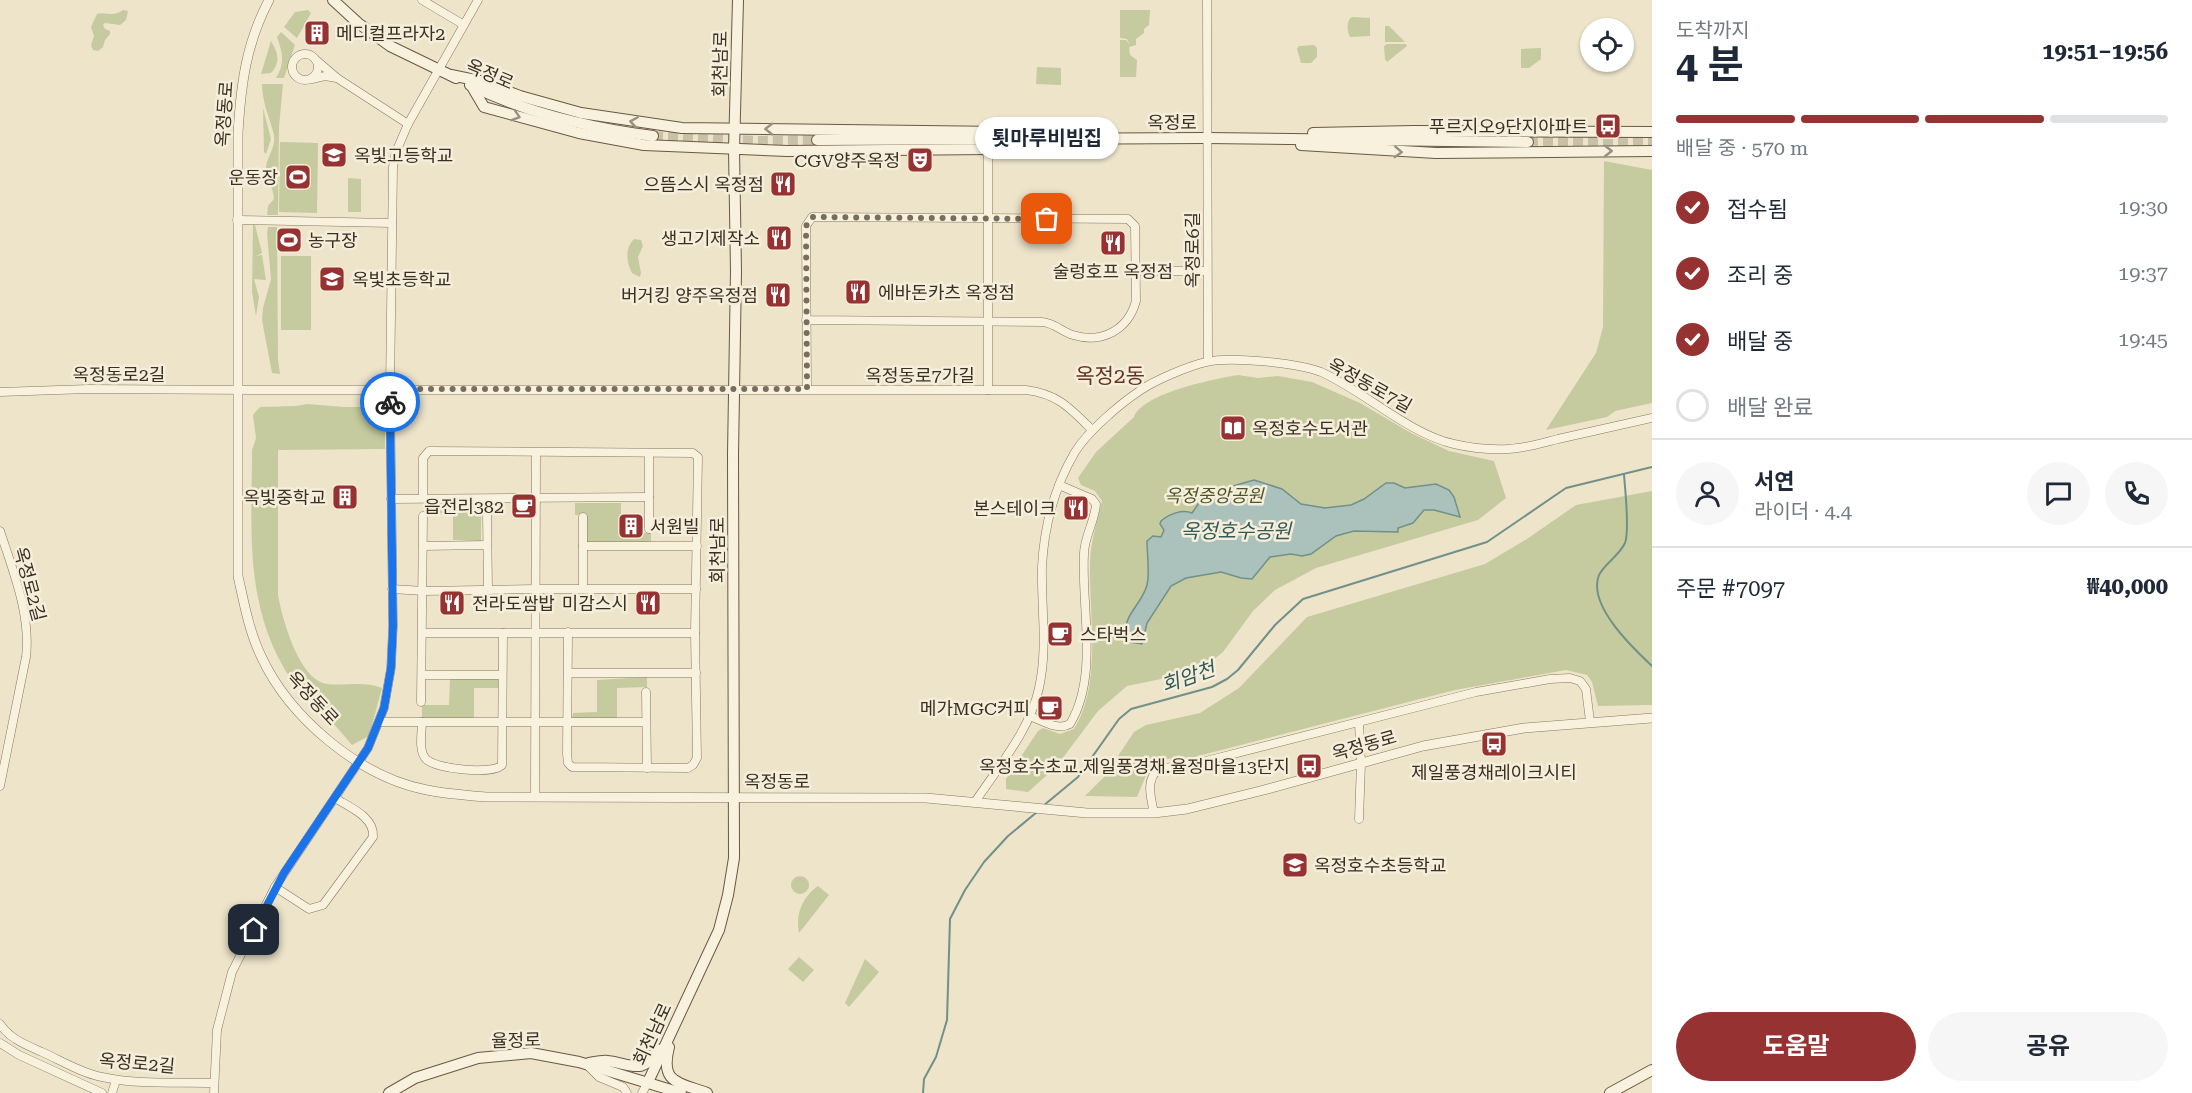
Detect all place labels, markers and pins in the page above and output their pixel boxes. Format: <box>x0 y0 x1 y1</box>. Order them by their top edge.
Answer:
building icon: 메디컬프라자2 <box>302 18 332 48</box>
place label: 메디컬프라자2 <box>336 23 445 44</box>
bus stop icon: 푸르지오9단지아파트 <box>1593 111 1623 141</box>
place label: 푸르지오9단지아파트 <box>1429 116 1588 137</box>
callout: 툇마루비빔집 <box>975 117 1119 159</box>
school or university icon: 옥빛고등학교 <box>319 140 349 170</box>
place label: 옥빛고등학교 <box>354 145 453 166</box>
theatre icon: CGV양주옥정 <box>905 145 935 175</box>
place label: CGV양주옥정 <box>794 150 900 171</box>
sports icon: 운동장 <box>283 162 313 192</box>
place label: 운동장 <box>228 167 278 188</box>
restaurant icon: 으뜸스시 옥정점 <box>768 169 798 199</box>
place label: 으뜸스시 옥정점 <box>644 174 764 195</box>
pin <box>1021 193 1072 244</box>
restaurant icon: 생고기제작소 <box>764 223 794 253</box>
sports icon: 농구장 <box>274 225 304 255</box>
place label: 생고기제작소 <box>661 228 760 249</box>
restaurant icon: 술렁호프 옥정점 <box>1098 228 1128 258</box>
place label: 농구장 <box>308 230 358 251</box>
place label: 술렁호프 옥정점 <box>1053 261 1173 282</box>
school or university icon: 옥빛초등학교 <box>317 264 347 294</box>
place label: 옥빛초등학교 <box>352 269 451 290</box>
restaurant icon: 에바돈카츠 옥정점 <box>843 277 873 307</box>
restaurant icon: 버거킹 양주옥정점 <box>763 280 793 310</box>
place label: 에바돈카츠 옥정점 <box>878 282 1015 303</box>
place label: 버거킹 양주옥정점 <box>621 285 758 306</box>
library icon: 옥정호수도서관 <box>1218 413 1248 443</box>
place label: 옥정호수도서관 <box>1252 418 1368 439</box>
building icon: 옥빛중학교 <box>330 482 360 512</box>
place label: 옥빛중학교 <box>243 487 326 508</box>
cafe icon: 읍전리382 <box>509 491 539 521</box>
restaurant icon: 본스테이크 <box>1061 493 1091 523</box>
place label: 읍전리382 <box>424 496 504 517</box>
place label: 본스테이크 <box>973 498 1056 519</box>
building icon: 서원빌 <box>616 511 646 541</box>
place label: 서원빌 <box>650 516 700 537</box>
restaurant icon: 전라도쌈밥 <box>437 588 467 618</box>
restaurant icon: 미감스시 <box>633 588 663 618</box>
place label: 전라도쌈밥 <box>472 593 555 614</box>
place label: 미감스시 <box>562 593 628 614</box>
cafe icon: 스타벅스 <box>1045 619 1075 649</box>
place label: 스타벅스 <box>1080 624 1146 645</box>
cafe icon: 메가MGC커피 <box>1035 693 1065 723</box>
place label: 메가MGC커피 <box>920 698 1030 719</box>
bus stop icon: 제일풍경채레이크시티 <box>1479 729 1509 759</box>
bus stop icon: 옥정호수초교.제일풍경채.율정마을13단지 <box>1294 751 1324 781</box>
place label: 옥정호수초교.제일풍경채.율정마을13단지 <box>979 756 1290 777</box>
place label: 제일풍경채레이크시티 <box>1411 762 1577 783</box>
school or university icon: 옥정호수초등학교 <box>1280 850 1310 880</box>
place label: 옥정호수초등학교 <box>1314 855 1446 876</box>
pin <box>228 904 279 955</box>

